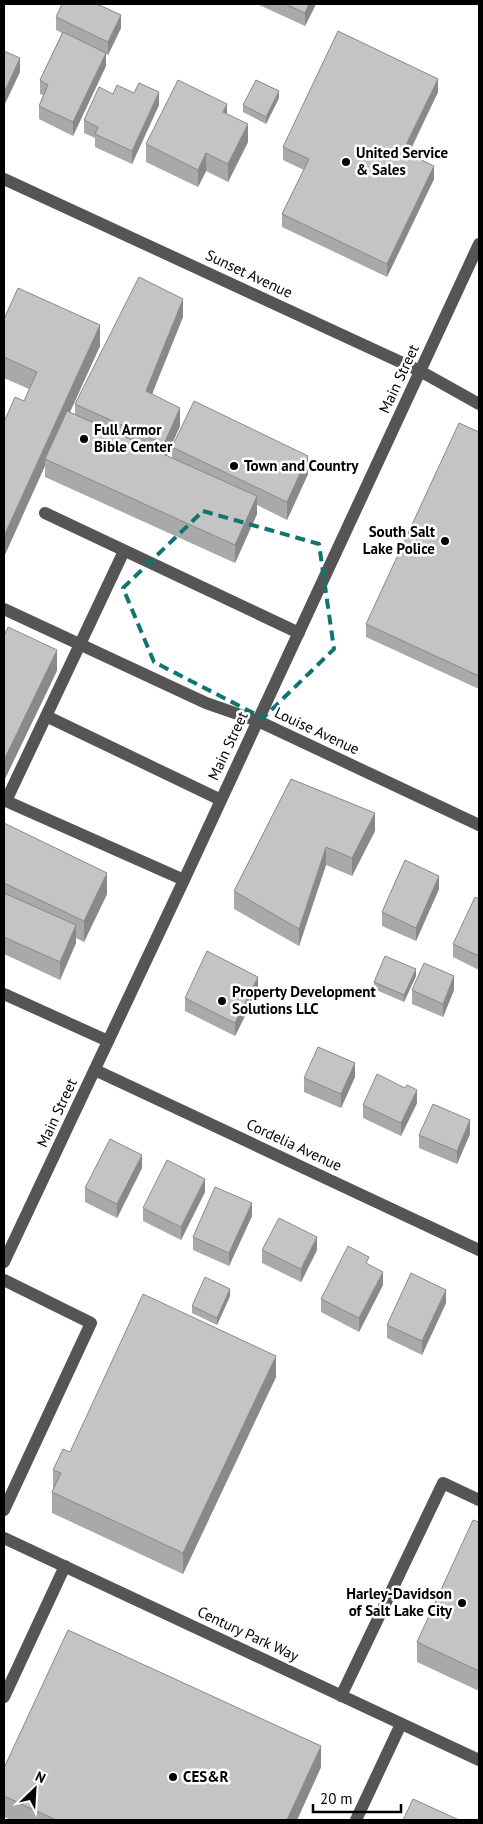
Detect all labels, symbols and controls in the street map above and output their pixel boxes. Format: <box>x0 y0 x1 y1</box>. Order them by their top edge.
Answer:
place label: United Service & Sales <box>356 143 449 179</box>
marker: United Service & Sales <box>340 156 352 168</box>
street label: Sunset Avenue <box>203 245 296 302</box>
street label: Main Street <box>374 341 423 416</box>
place label: Full Armor Bible Center <box>94 420 173 456</box>
marker: Full Armor Bible Center <box>78 433 90 445</box>
place label: Town and Country <box>244 456 359 475</box>
marker: Town and Country <box>228 460 240 472</box>
place label: South Salt Lake Police <box>363 522 436 558</box>
marker: South Salt Lake Police <box>439 535 451 547</box>
street label: Louise Avenue <box>272 703 363 758</box>
street label: Main Street <box>203 708 252 783</box>
place label: Property Development Solutions LLC <box>232 982 376 1018</box>
marker: Property Development Solutions LLC <box>216 995 228 1007</box>
street label: Main Street <box>32 1075 81 1150</box>
street label: Cordelia Avenue <box>243 1114 345 1175</box>
place label: Harley-Davidson of Salt Lake City <box>346 1584 453 1620</box>
marker: Harley-Davidson of Salt Lake City <box>456 1597 468 1609</box>
street label: Century Park Way <box>194 1602 302 1665</box>
north arrow <box>10 1764 60 1814</box>
text: N <box>33 1767 48 1787</box>
place label: CES&R <box>183 1767 228 1786</box>
marker: CES&R <box>167 1771 179 1783</box>
scale bar <box>313 1782 400 1814</box>
text: 20 m <box>320 1789 353 1808</box>

